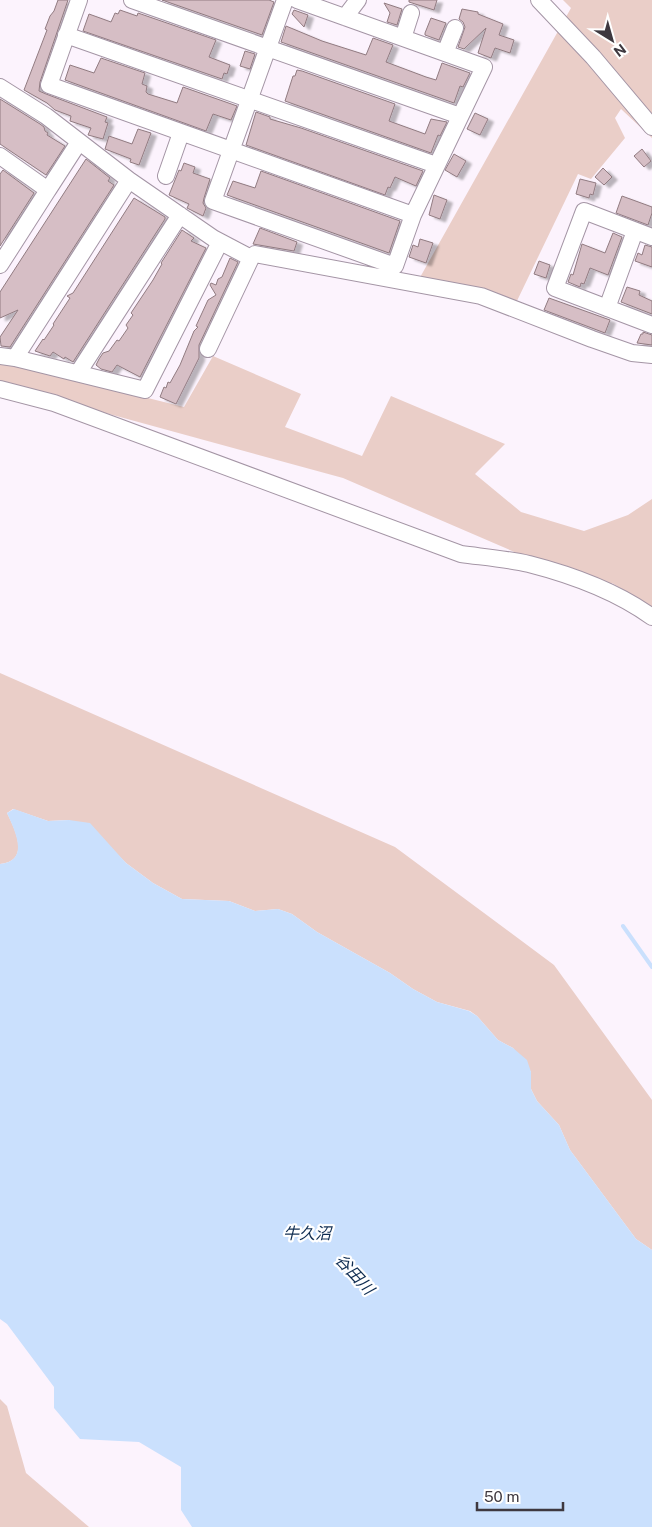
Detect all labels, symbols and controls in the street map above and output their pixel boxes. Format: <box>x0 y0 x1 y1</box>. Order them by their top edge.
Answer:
north arrow <box>587 15 637 65</box>
text: N <box>611 41 629 60</box>
water label: 牛久沼 <box>283 1224 333 1243</box>
water label: 谷田川 <box>331 1250 379 1300</box>
scale bar <box>477 1480 563 1512</box>
text: 50 m <box>484 1488 519 1505</box>

